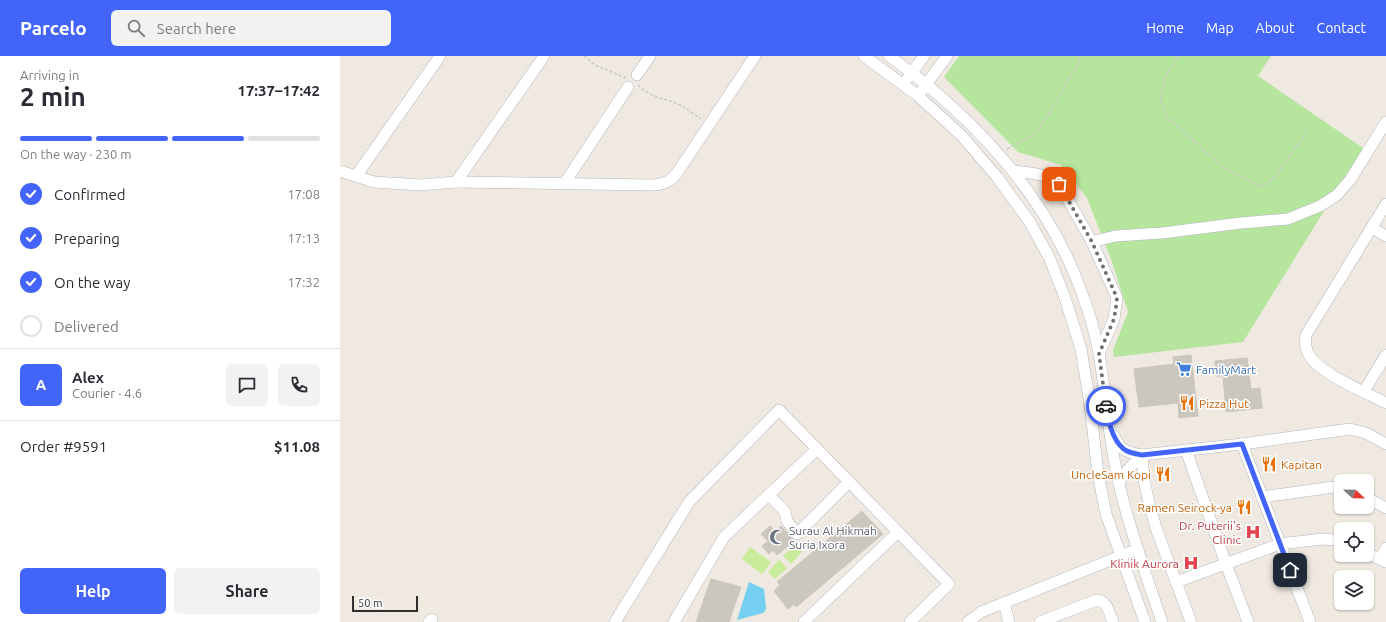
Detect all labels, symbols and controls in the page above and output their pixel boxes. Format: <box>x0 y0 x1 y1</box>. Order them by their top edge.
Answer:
search box <box>111 10 391 46</box>
text: Parcelo <box>20 17 87 39</box>
icon: search <box>125 17 147 39</box>
text: Search here <box>157 20 236 37</box>
text: Home <box>1146 20 1184 36</box>
text: Map <box>1206 20 1234 36</box>
text: About <box>1256 20 1295 36</box>
text: Contact <box>1317 20 1366 36</box>
text: Arriving in <box>20 68 79 82</box>
text: 2 min <box>20 82 86 111</box>
text: 17:37–17:42 <box>237 82 320 99</box>
text: On the way · 230 m <box>20 147 132 161</box>
pin <box>1042 167 1076 201</box>
icon: bag <box>1048 173 1070 195</box>
icon: check <box>20 183 42 205</box>
text: Confirmed <box>54 186 126 203</box>
text: 17:08 <box>287 187 320 201</box>
icon: check <box>20 227 42 249</box>
text: Preparing <box>54 230 120 247</box>
text: 17:13 <box>287 231 320 245</box>
icon: check <box>20 271 42 293</box>
text: On the way <box>54 274 130 291</box>
text: 17:32 <box>287 275 320 289</box>
text: Delivered <box>54 318 119 335</box>
supermarket icon: FamilyMart <box>1175 360 1193 378</box>
place label: FamilyMart <box>1196 363 1256 376</box>
button: chat <box>226 364 268 406</box>
button: phone <box>278 364 320 406</box>
text: Alex <box>72 369 104 386</box>
text: A <box>36 376 46 393</box>
text: Courier · 4.6 <box>72 386 142 400</box>
courier <box>1086 386 1126 426</box>
restaurant icon: Pizza Hut <box>1178 394 1196 412</box>
icon: car <box>1095 395 1117 417</box>
place label: Pizza Hut <box>1199 397 1249 410</box>
text: Order #9591 <box>20 438 107 455</box>
text: $11.08 <box>274 438 320 455</box>
restaurant icon: Kapitan <box>1260 455 1278 473</box>
place label: Kapitan <box>1281 458 1322 471</box>
restaurant icon: UncleSam Kopi <box>1154 465 1172 483</box>
place label: UncleSam Kopi <box>1071 468 1151 481</box>
north arrow <box>1334 474 1374 514</box>
map controls <box>1334 474 1374 610</box>
restaurant icon: Ramen Seirock-ya <box>1235 498 1253 516</box>
place label: Ramen Seirock-ya <box>1138 501 1232 514</box>
place label: Dr. Puterii's Clinic <box>1179 519 1241 546</box>
button: locate <box>1334 522 1374 562</box>
hospital icon: Dr. Puterii's Clinic <box>1244 523 1262 541</box>
place label: Surau Al Hikmah Suria Ixora <box>789 524 877 551</box>
mosque icon: Surau Al Hikmah Suria Ixora <box>768 528 786 546</box>
pin <box>1273 553 1307 587</box>
hospital icon: Klinik Aurora <box>1182 554 1200 572</box>
place label: Klinik Aurora <box>1110 557 1179 570</box>
icon: home <box>1279 559 1301 581</box>
button: Help <box>20 568 166 614</box>
button: Share <box>174 568 320 614</box>
button: layers <box>1334 570 1374 610</box>
scale bar <box>352 594 418 613</box>
text: 50 m <box>358 597 382 609</box>

